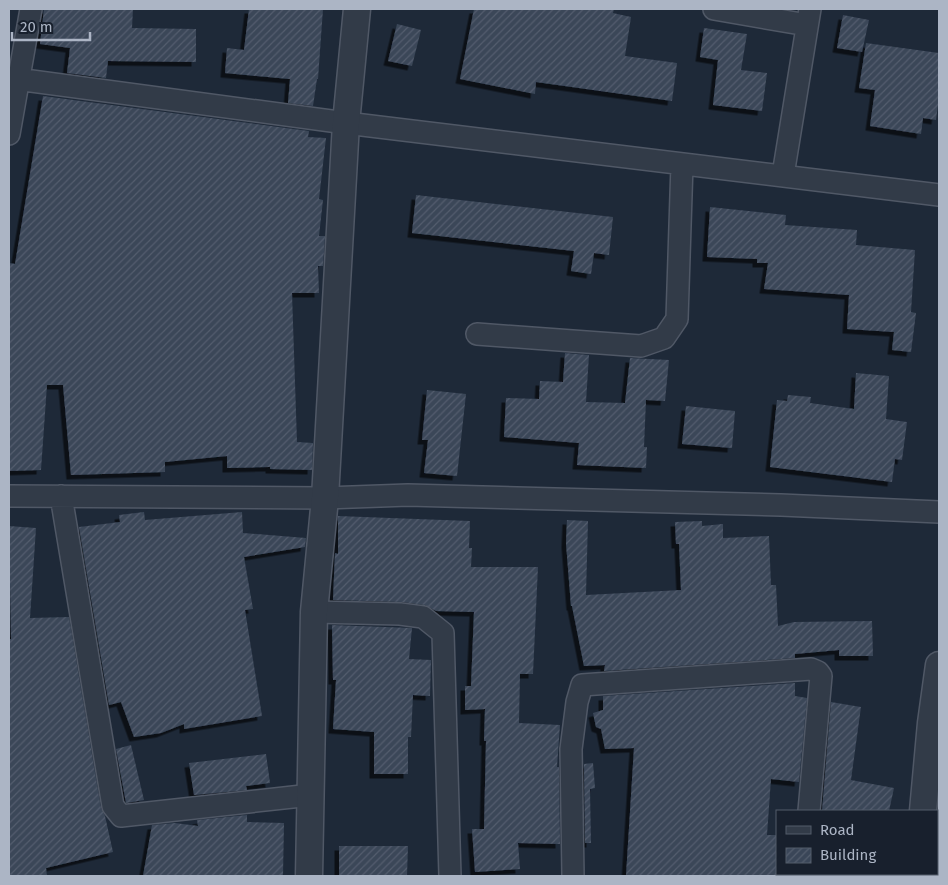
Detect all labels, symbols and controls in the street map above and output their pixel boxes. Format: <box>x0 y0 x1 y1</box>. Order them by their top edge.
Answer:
scale bar <box>12 10 90 42</box>
text: 20 m <box>20 18 53 36</box>
legend <box>776 810 938 875</box>
text: Road <box>820 821 855 839</box>
text: Building <box>820 846 876 864</box>

